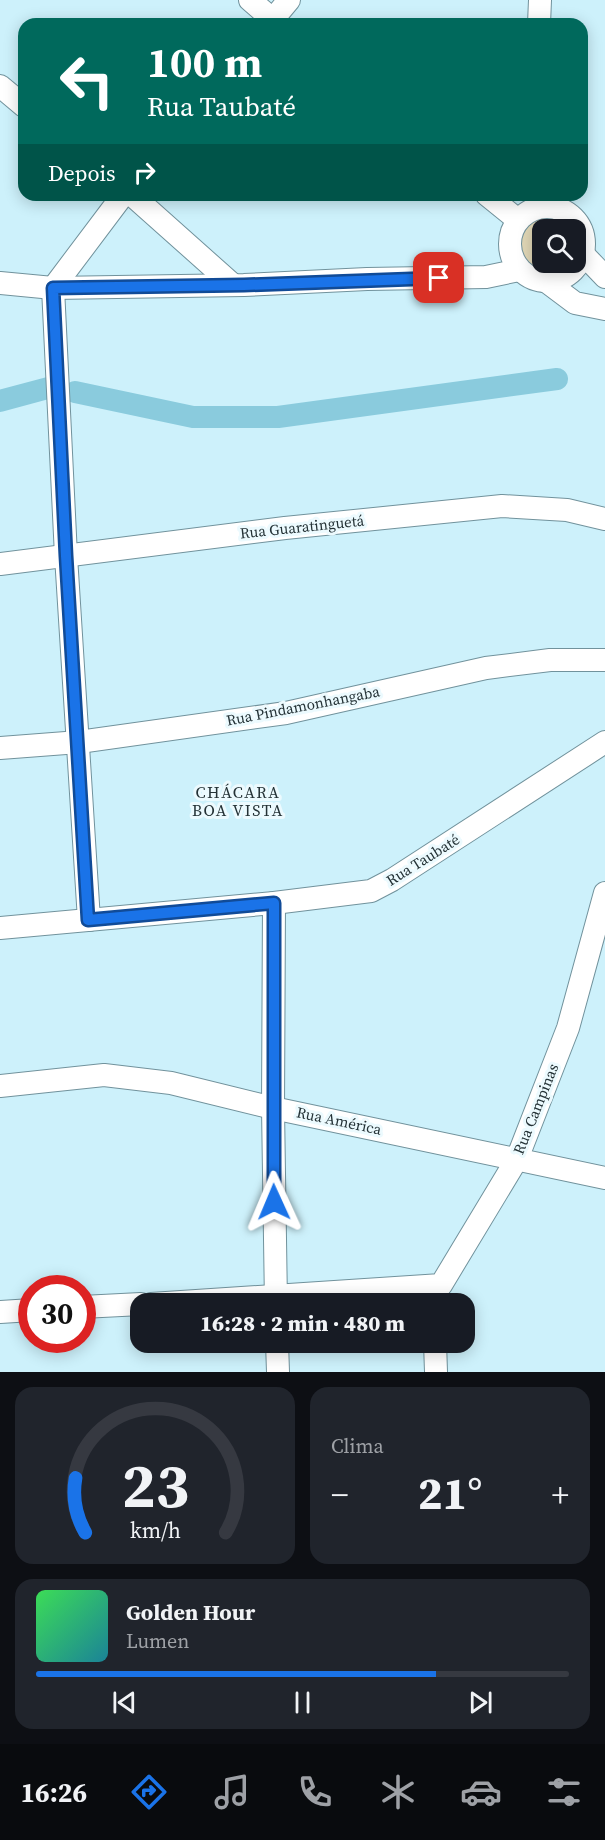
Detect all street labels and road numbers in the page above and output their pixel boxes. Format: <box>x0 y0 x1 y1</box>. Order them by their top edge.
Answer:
street label: Rua Guaratinguetá <box>239 510 365 543</box>
street label: Rua Pindamonhangaba <box>224 680 382 731</box>
street label: Rua Taubaté <box>382 829 464 890</box>
street label: Rua Campinas <box>508 1060 563 1157</box>
street label: Rua América <box>295 1101 384 1140</box>

